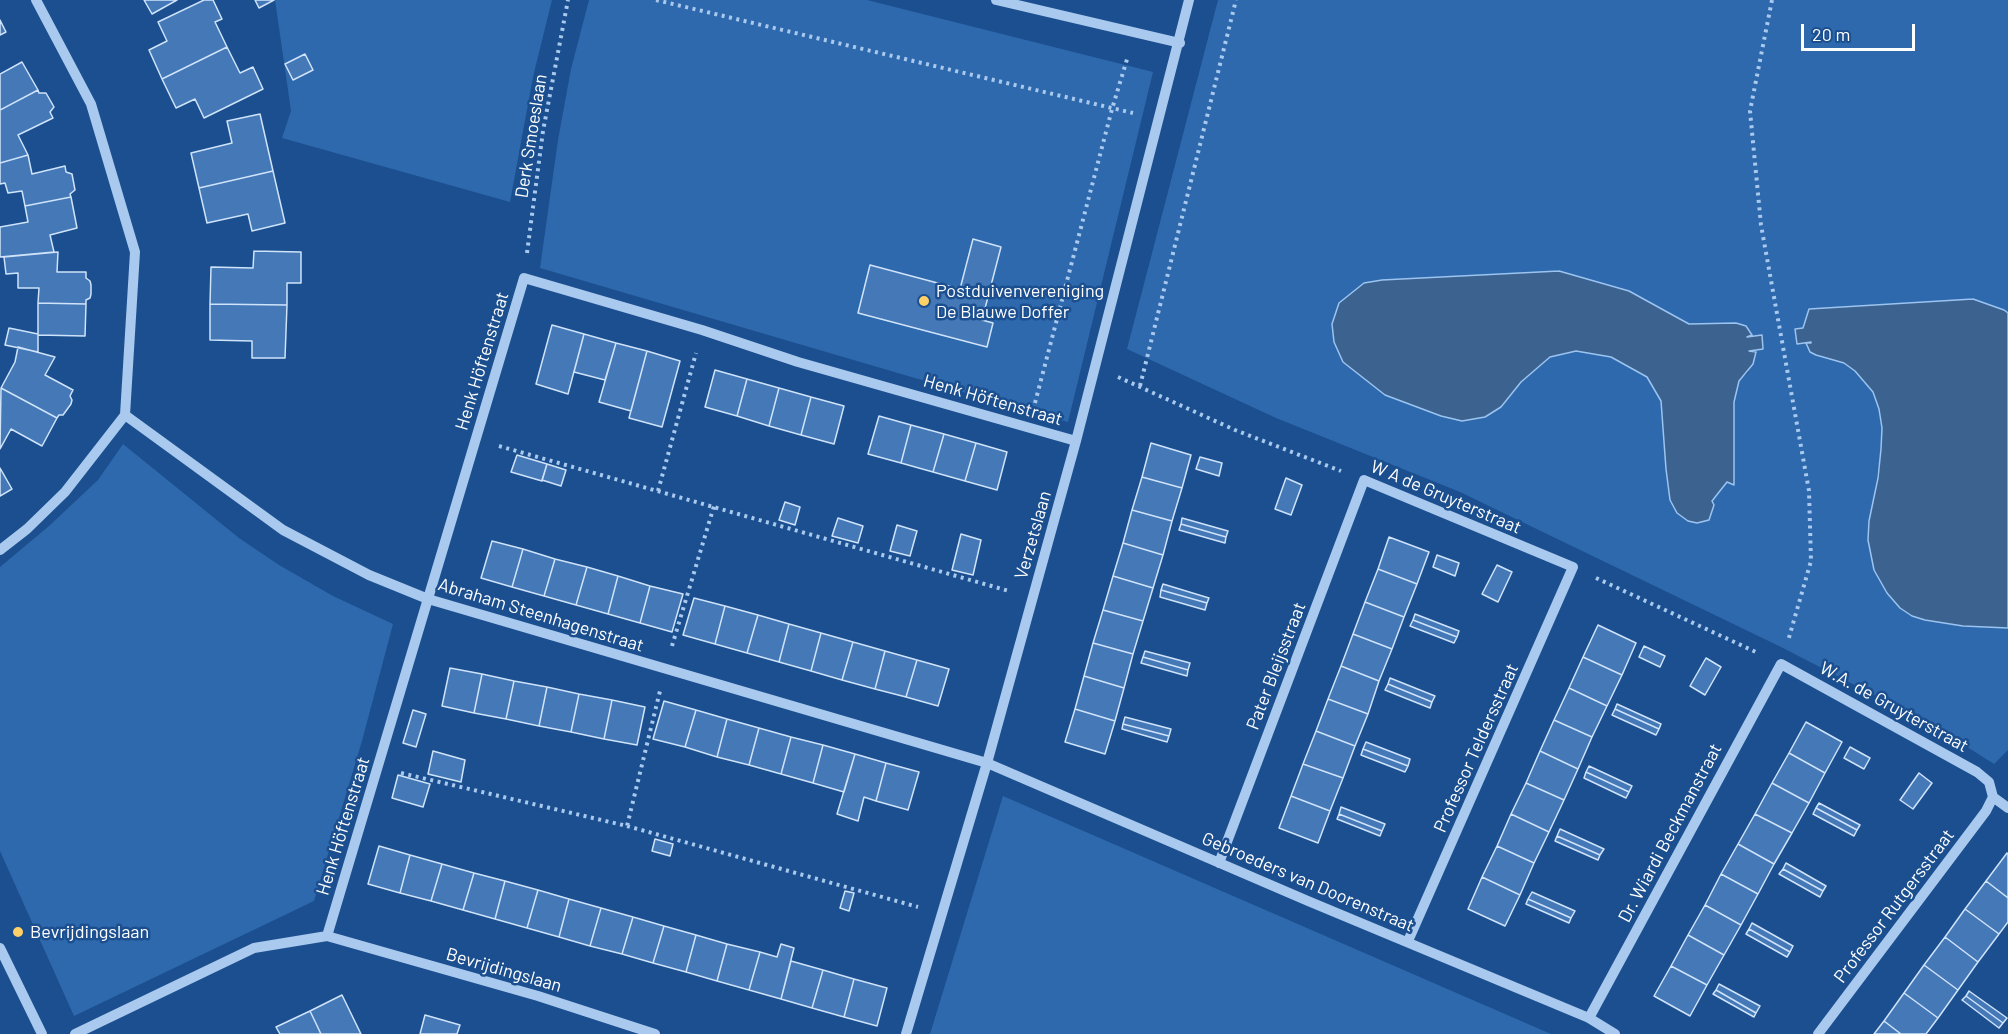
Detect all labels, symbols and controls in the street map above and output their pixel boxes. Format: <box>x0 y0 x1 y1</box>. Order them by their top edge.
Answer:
scale bar <box>1804 12 1918 50</box>
text: 20 m <box>1812 23 1850 45</box>
street label: Derk Smoeslaan <box>511 72 551 200</box>
place label: Postduivenvereniging De Blauwe Doffer <box>936 280 1104 322</box>
street label: Henk Höftenstraat <box>451 289 513 433</box>
marker: Postduivenvereniging De Blauwe Doffer <box>917 294 931 308</box>
street label: Henk Höftenstraat <box>921 370 1065 430</box>
street label: W A de Gruyterstraat <box>1367 456 1525 538</box>
street label: Verzetslaan <box>1010 488 1056 582</box>
street label: Abraham Steenhagenstraat <box>436 573 646 657</box>
street label: Pater Bleijsstraat <box>1242 599 1310 733</box>
street label: W.A. de Gruyterstraat <box>1816 657 1972 757</box>
street label: Professor Teldersstraat <box>1429 660 1523 836</box>
street label: Dr. Wiardi Beckmanstraat <box>1614 740 1726 926</box>
street label: Henk Höftenstraat <box>312 754 374 898</box>
street label: Professor Rutgersstraat <box>1829 825 1959 987</box>
street label: Gebroeders van Doorenstraat <box>1199 827 1417 937</box>
place label: Bevrijdingslaan <box>30 921 149 943</box>
marker: Bevrijdingslaan <box>11 925 25 939</box>
street label: Bevrijdingslaan <box>444 943 564 997</box>

